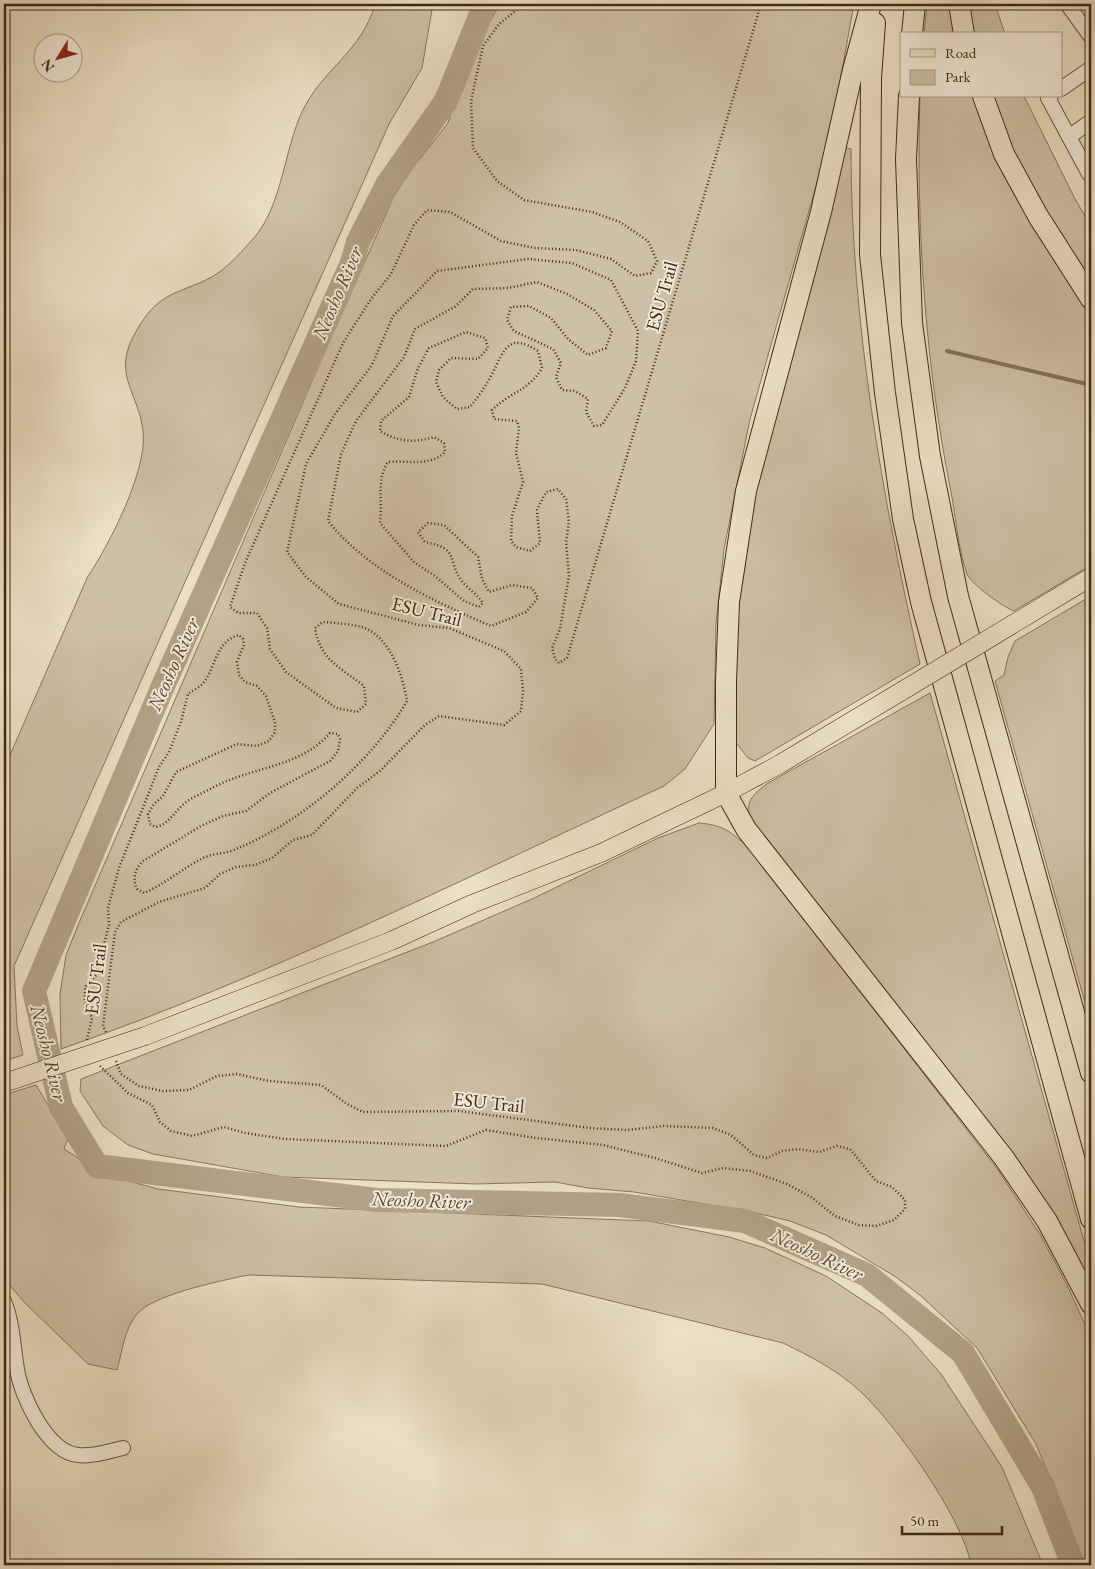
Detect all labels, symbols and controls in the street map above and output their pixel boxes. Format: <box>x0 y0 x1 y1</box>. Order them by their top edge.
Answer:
north arrow <box>32 32 82 82</box>
legend <box>900 32 1062 98</box>
text: Road <box>945 43 977 62</box>
text: N <box>37 55 58 76</box>
text: Park <box>945 67 972 86</box>
water label: Neosho River <box>305 241 369 344</box>
street label: ESU Trail <box>640 258 683 334</box>
street label: ESU Trail <box>389 591 465 632</box>
water label: Neosho River <box>141 612 206 715</box>
street label: ESU Trail <box>79 942 112 1016</box>
water label: Neosho River <box>24 1001 74 1105</box>
street label: ESU Trail <box>452 1086 526 1119</box>
water label: Neosho River <box>370 1185 472 1215</box>
water label: Neosho River <box>766 1221 868 1287</box>
scale bar <box>902 1504 1002 1536</box>
text: 50 m <box>910 1511 939 1530</box>

